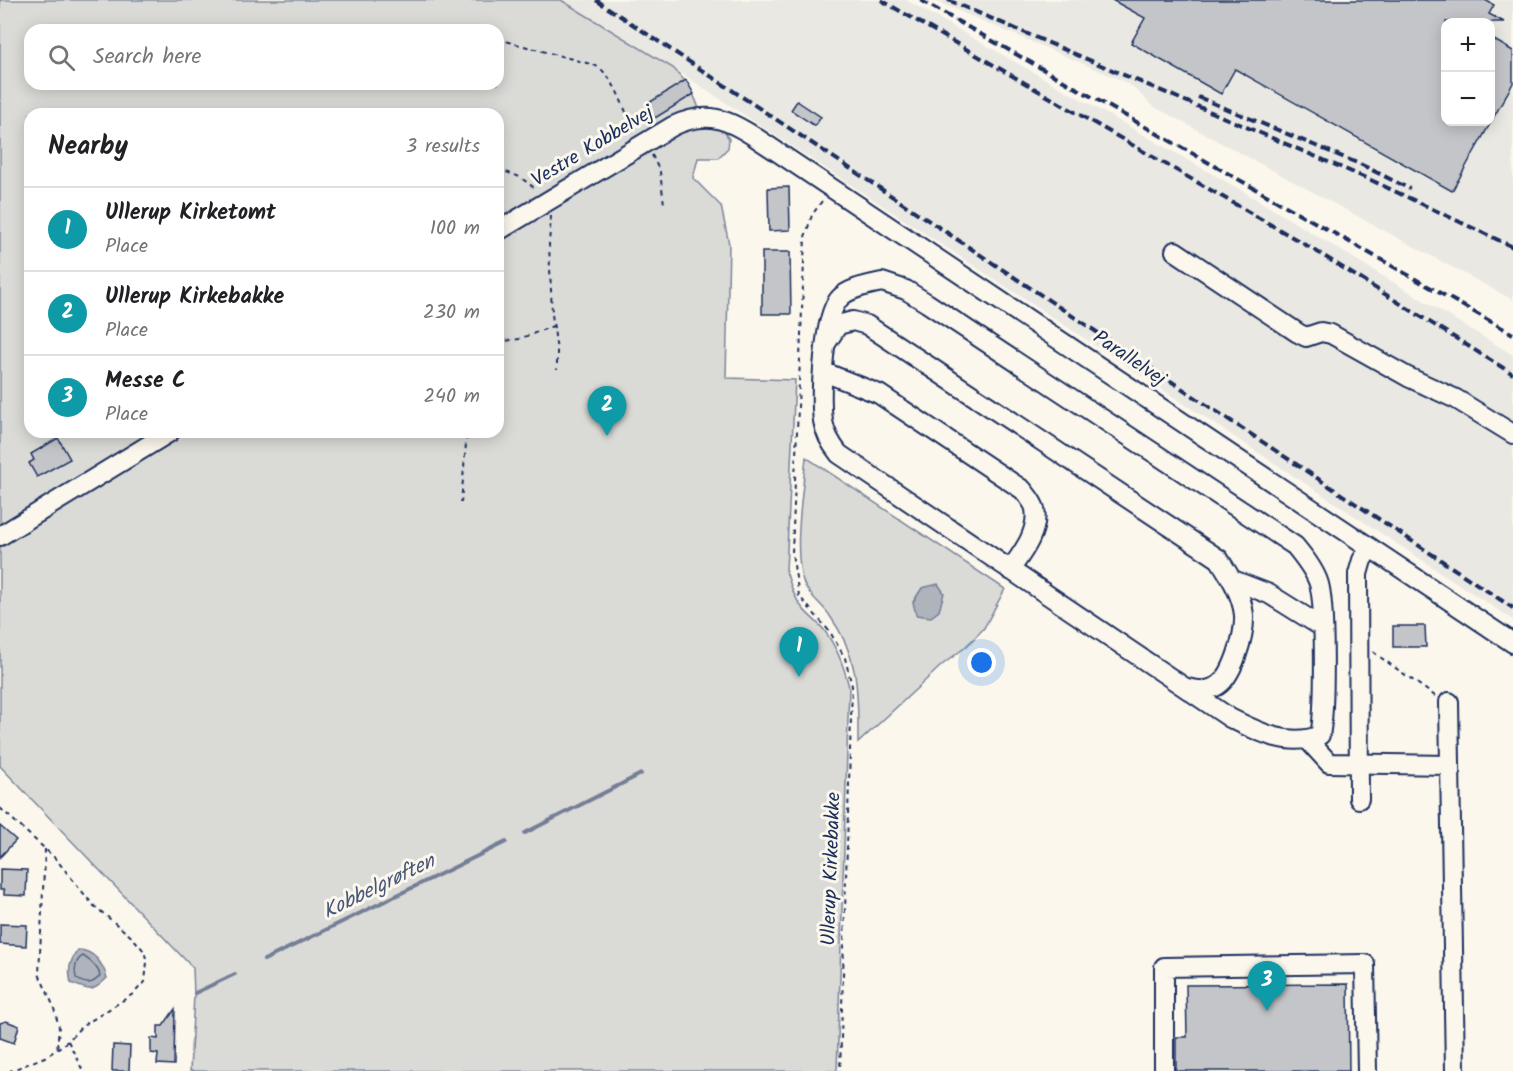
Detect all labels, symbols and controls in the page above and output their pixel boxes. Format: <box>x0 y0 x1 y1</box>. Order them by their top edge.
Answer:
map controls <box>1441 18 1495 126</box>
button: + <box>1441 18 1495 72</box>
search box <box>24 24 504 90</box>
text: Search here <box>93 40 201 75</box>
icon: search <box>45 41 78 74</box>
button: − <box>1441 72 1495 126</box>
street label: Vestre Kobbelvej <box>526 97 661 196</box>
text: Nearby <box>48 126 128 168</box>
text: 3 results <box>406 131 480 163</box>
text: Ullerup Kirketomt <box>105 196 276 231</box>
text: 1 <box>64 213 71 245</box>
text: 100 m <box>430 213 480 245</box>
text: Place <box>105 231 148 263</box>
text: Ullerup Kirkebakke <box>105 280 284 315</box>
text: 2 <box>62 297 73 329</box>
text: 230 m <box>423 297 480 329</box>
text: Place <box>105 315 148 347</box>
street label: Parallelvej <box>1086 323 1173 396</box>
text: Messe C <box>105 364 186 399</box>
text: 3 <box>62 381 73 413</box>
text: 240 m <box>423 381 480 413</box>
pin: 2 <box>588 386 626 436</box>
text: Place <box>105 399 148 431</box>
pin: 1 <box>780 628 818 677</box>
your location <box>967 648 996 677</box>
street label: Ullerup Kirkebakke <box>813 792 851 946</box>
water label: Kobbelgrøften <box>317 845 443 929</box>
pin: 3 <box>1248 962 1286 1011</box>

